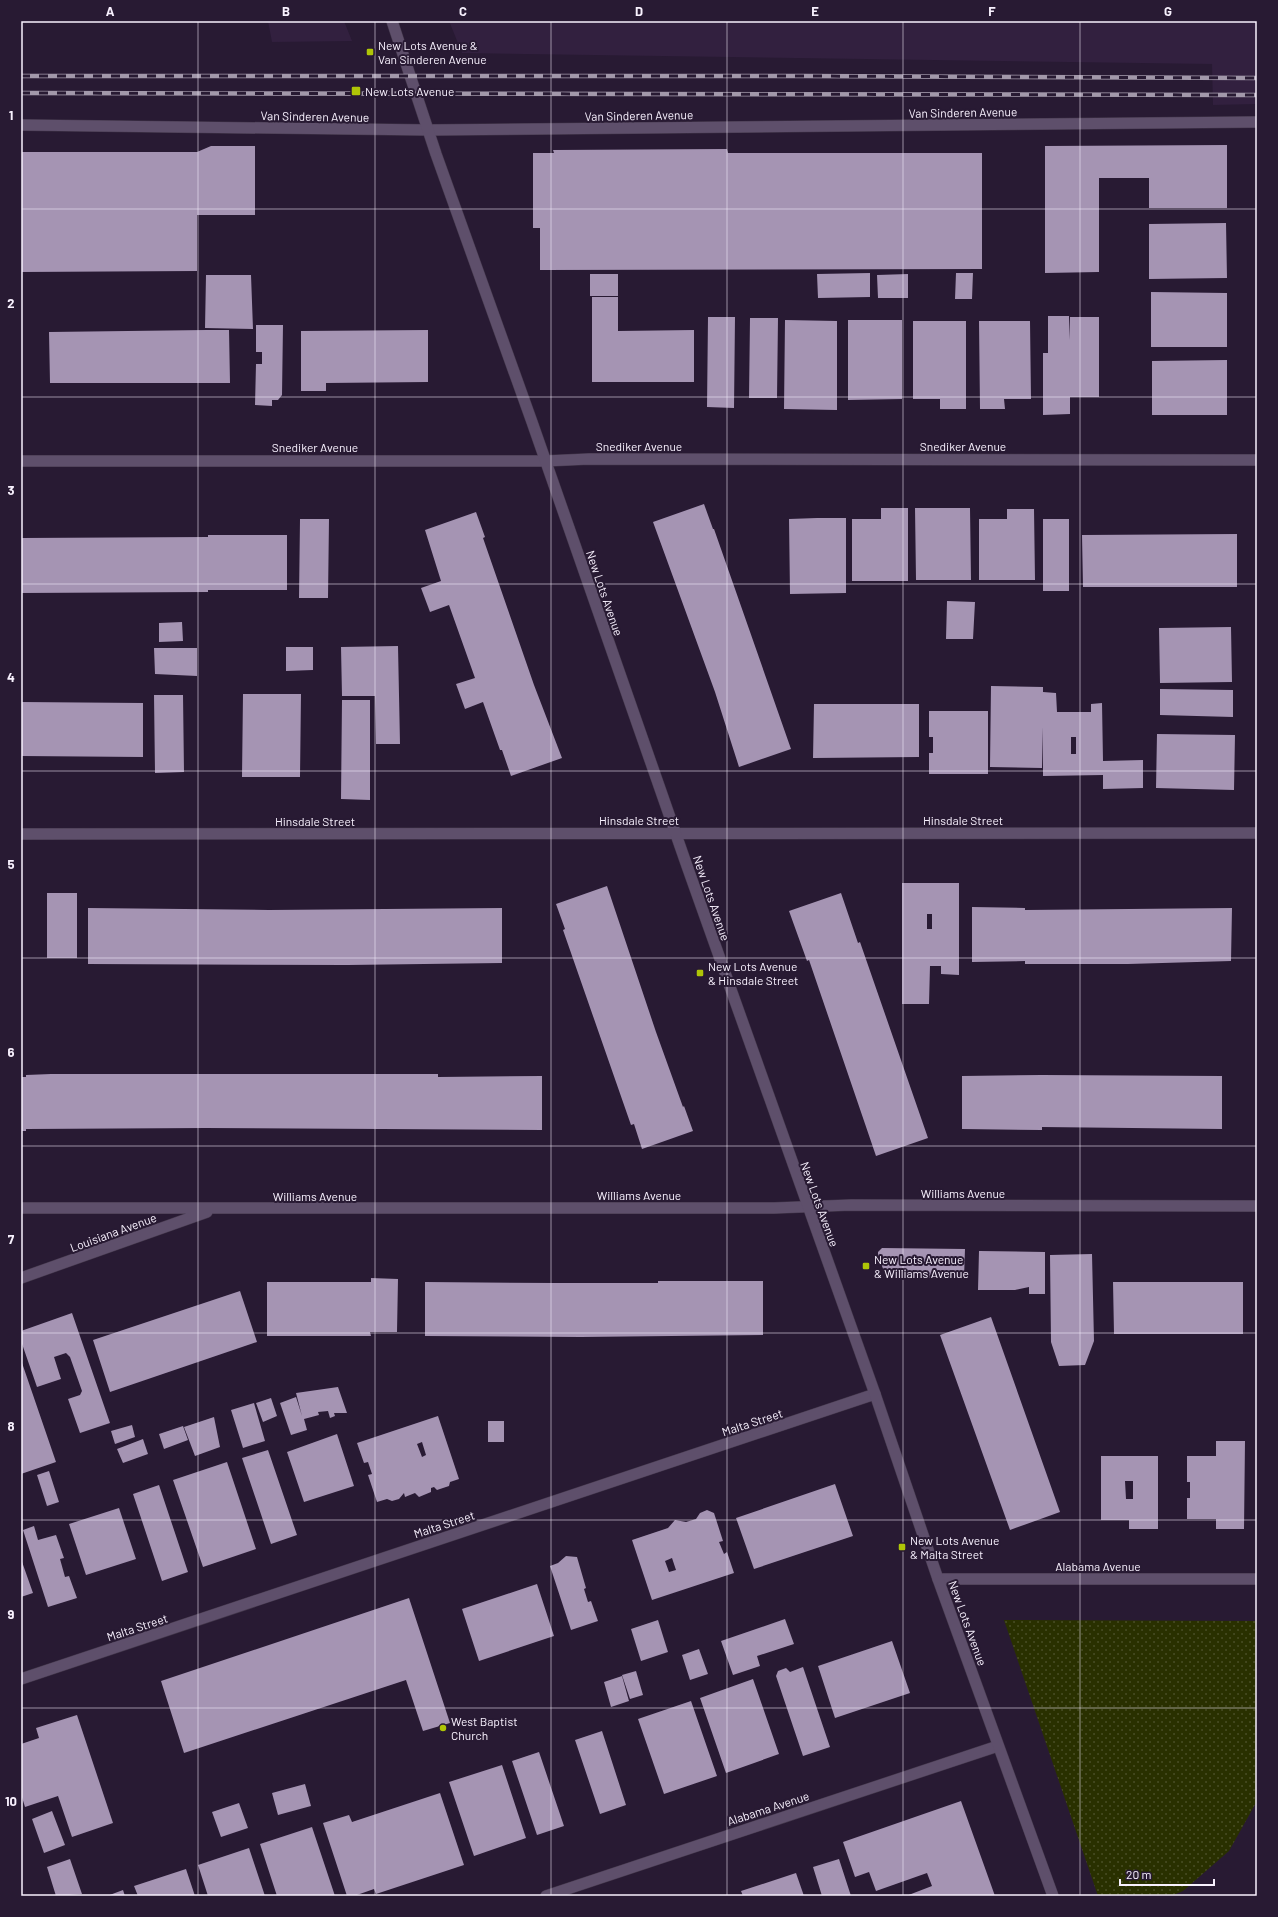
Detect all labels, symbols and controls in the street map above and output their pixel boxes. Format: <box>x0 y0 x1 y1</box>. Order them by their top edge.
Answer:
text: A <box>106 3 115 19</box>
text: B <box>282 3 290 19</box>
text: C <box>459 3 467 19</box>
text: D <box>635 3 643 19</box>
text: E <box>811 3 819 19</box>
text: F <box>988 3 996 19</box>
text: G <box>1164 3 1172 19</box>
place label: New Lots Avenue & Van Sinderen Avenue <box>378 38 487 66</box>
marker: New Lots Avenue & Van Sinderen Avenue <box>365 47 375 57</box>
place label: New Lots Avenue <box>365 84 454 98</box>
marker: New Lots Avenue <box>350 85 362 97</box>
street label: Van Sinderen Avenue <box>909 104 1017 120</box>
text: 1 <box>9 107 13 123</box>
street label: Van Sinderen Avenue <box>585 107 693 123</box>
street label: Van Sinderen Avenue <box>261 108 369 124</box>
text: 2 <box>7 295 15 311</box>
street label: Snediker Avenue <box>596 439 682 453</box>
street label: Snediker Avenue <box>920 439 1006 453</box>
street label: Snediker Avenue <box>272 440 358 454</box>
text: 3 <box>7 482 15 498</box>
street label: New Lots Avenue <box>584 548 626 638</box>
text: 4 <box>7 669 15 685</box>
street label: Hinsdale Street <box>599 813 679 827</box>
street label: Hinsdale Street <box>923 813 1003 827</box>
street label: Hinsdale Street <box>275 814 355 828</box>
street label: New Lots Avenue <box>691 853 733 943</box>
text: 5 <box>7 856 15 872</box>
place label: New Lots Avenue & Hinsdale Street <box>708 959 798 987</box>
marker: New Lots Avenue & Hinsdale Street <box>695 968 705 978</box>
text: 6 <box>8 1044 15 1060</box>
street label: New Lots Avenue <box>798 1160 842 1248</box>
street label: Williams Avenue <box>921 1186 1005 1200</box>
street label: Williams Avenue <box>597 1188 681 1202</box>
street label: Williams Avenue <box>273 1189 357 1203</box>
street label: Louisiana Avenue <box>68 1210 158 1254</box>
text: 7 <box>8 1231 15 1247</box>
place label: New Lots Avenue & Williams Avenue <box>874 1252 969 1280</box>
marker: New Lots Avenue & Williams Avenue <box>861 1261 871 1271</box>
street label: Malta Street <box>720 1406 784 1438</box>
text: 8 <box>7 1418 15 1434</box>
street label: Malta Street <box>412 1508 476 1540</box>
place label: New Lots Avenue & Malta Street <box>910 1533 999 1561</box>
marker: New Lots Avenue & Malta Street <box>897 1542 907 1552</box>
street label: Alabama Avenue <box>1055 1559 1141 1573</box>
street label: New Lots Avenue <box>946 1579 990 1667</box>
text: 9 <box>8 1606 15 1622</box>
street label: Malta Street <box>105 1611 169 1643</box>
place label: West Baptist Church <box>451 1714 518 1742</box>
marker: West Baptist Church <box>438 1723 448 1733</box>
street label: Alabama Avenue <box>725 1788 811 1828</box>
text: 10 <box>5 1793 17 1809</box>
scale bar <box>1120 1861 1214 1887</box>
text: 20 m <box>1126 1867 1152 1881</box>

